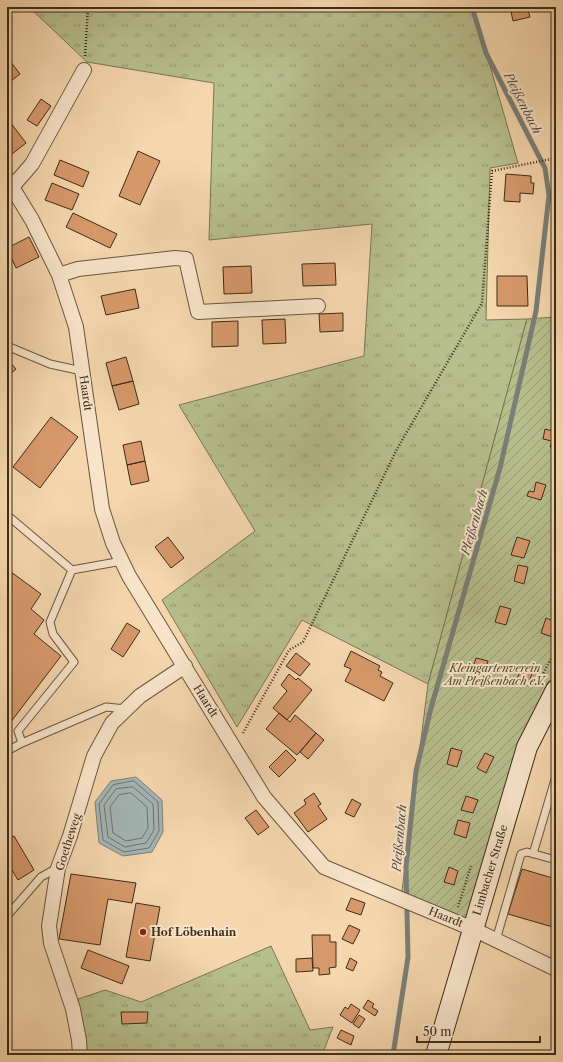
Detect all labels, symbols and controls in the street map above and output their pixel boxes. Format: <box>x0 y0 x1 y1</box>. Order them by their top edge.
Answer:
water label: Pleißenbach <box>501 69 545 137</box>
street label: Haardt <box>77 374 95 412</box>
water label: Pleißenbach <box>457 487 491 557</box>
park label: Kleingartenverein Am Pleißenbach e.V. <box>443 661 547 688</box>
street label: Haardt <box>191 682 222 720</box>
water label: Pleißenbach <box>389 804 409 873</box>
street label: Goetheweg <box>52 811 84 872</box>
street label: Limbacher Straße <box>470 823 510 917</box>
street label: Haardt <box>427 904 465 930</box>
place label: Hof Löbenhain <box>151 925 237 939</box>
marker: Hof Löbenhain <box>138 927 148 937</box>
scale bar <box>417 1018 540 1044</box>
text: 50 m <box>423 1024 452 1039</box>

